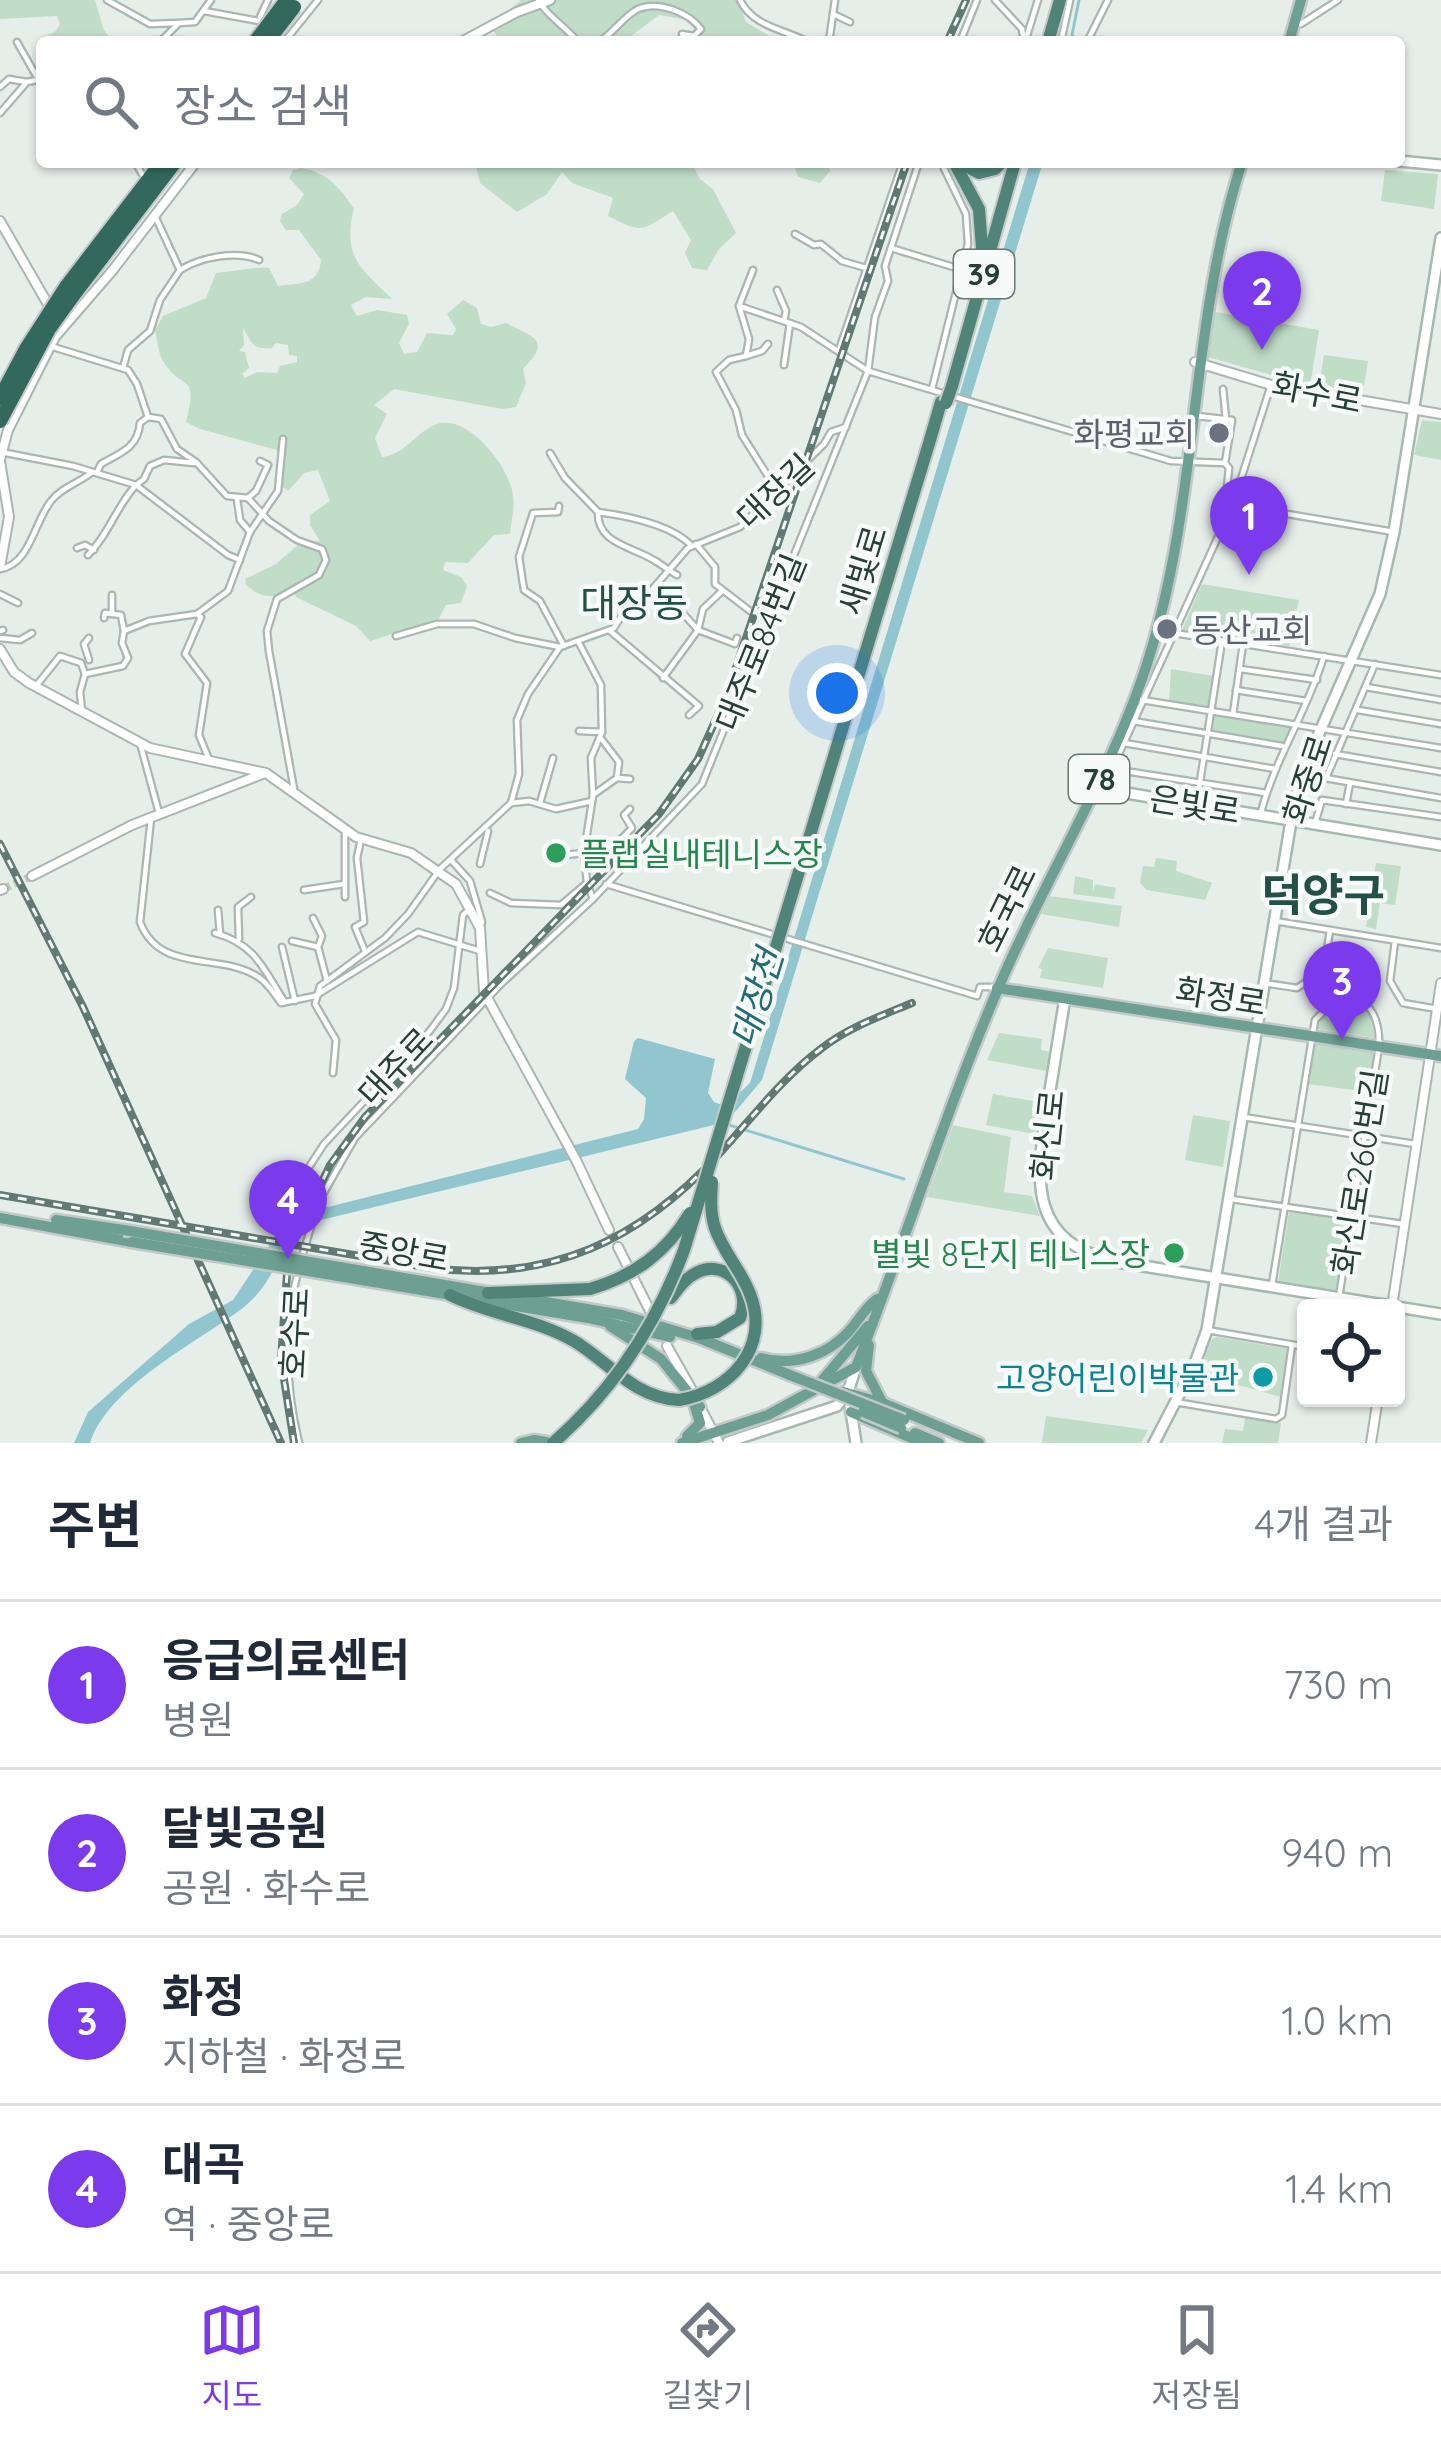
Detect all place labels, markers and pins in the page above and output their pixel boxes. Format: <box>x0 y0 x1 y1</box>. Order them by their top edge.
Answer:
pin: 2 <box>1223 251 1301 350</box>
place label: 화평교회 <box>1074 413 1195 454</box>
marker: 화평교회 <box>1206 420 1232 446</box>
pin: 1 <box>1210 476 1288 575</box>
place label: 동산교회 <box>1191 609 1312 650</box>
marker: 동산교회 <box>1154 616 1180 642</box>
place label: 플랩실내테니스장 <box>580 833 823 874</box>
marker: 플랩실내테니스장 <box>543 840 569 866</box>
pin: 3 <box>1303 941 1381 1040</box>
pin: 4 <box>249 1160 327 1259</box>
place label: 별빛 8단지 테니스장 <box>871 1233 1150 1274</box>
marker: 별빛 8단지 테니스장 <box>1161 1240 1187 1266</box>
place label: 고양어린이박물관 <box>996 1357 1239 1398</box>
marker: 고양어린이박물관 <box>1250 1364 1276 1390</box>

